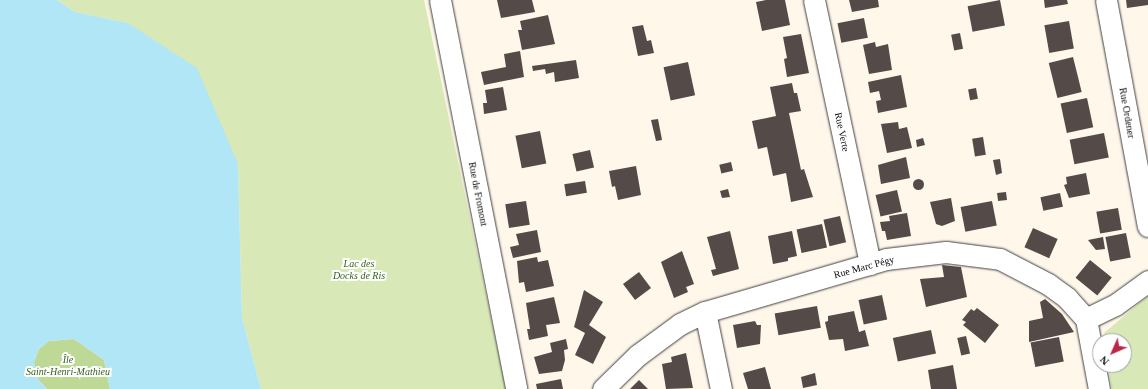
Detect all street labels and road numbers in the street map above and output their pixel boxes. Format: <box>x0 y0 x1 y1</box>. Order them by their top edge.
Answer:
street label: Rue Ordener <box>1117 87 1137 139</box>
street label: Rue Verte <box>832 111 852 153</box>
street label: Rue de Fromont <box>466 161 490 227</box>
street label: Rue Marc Pégy <box>832 253 896 281</box>

